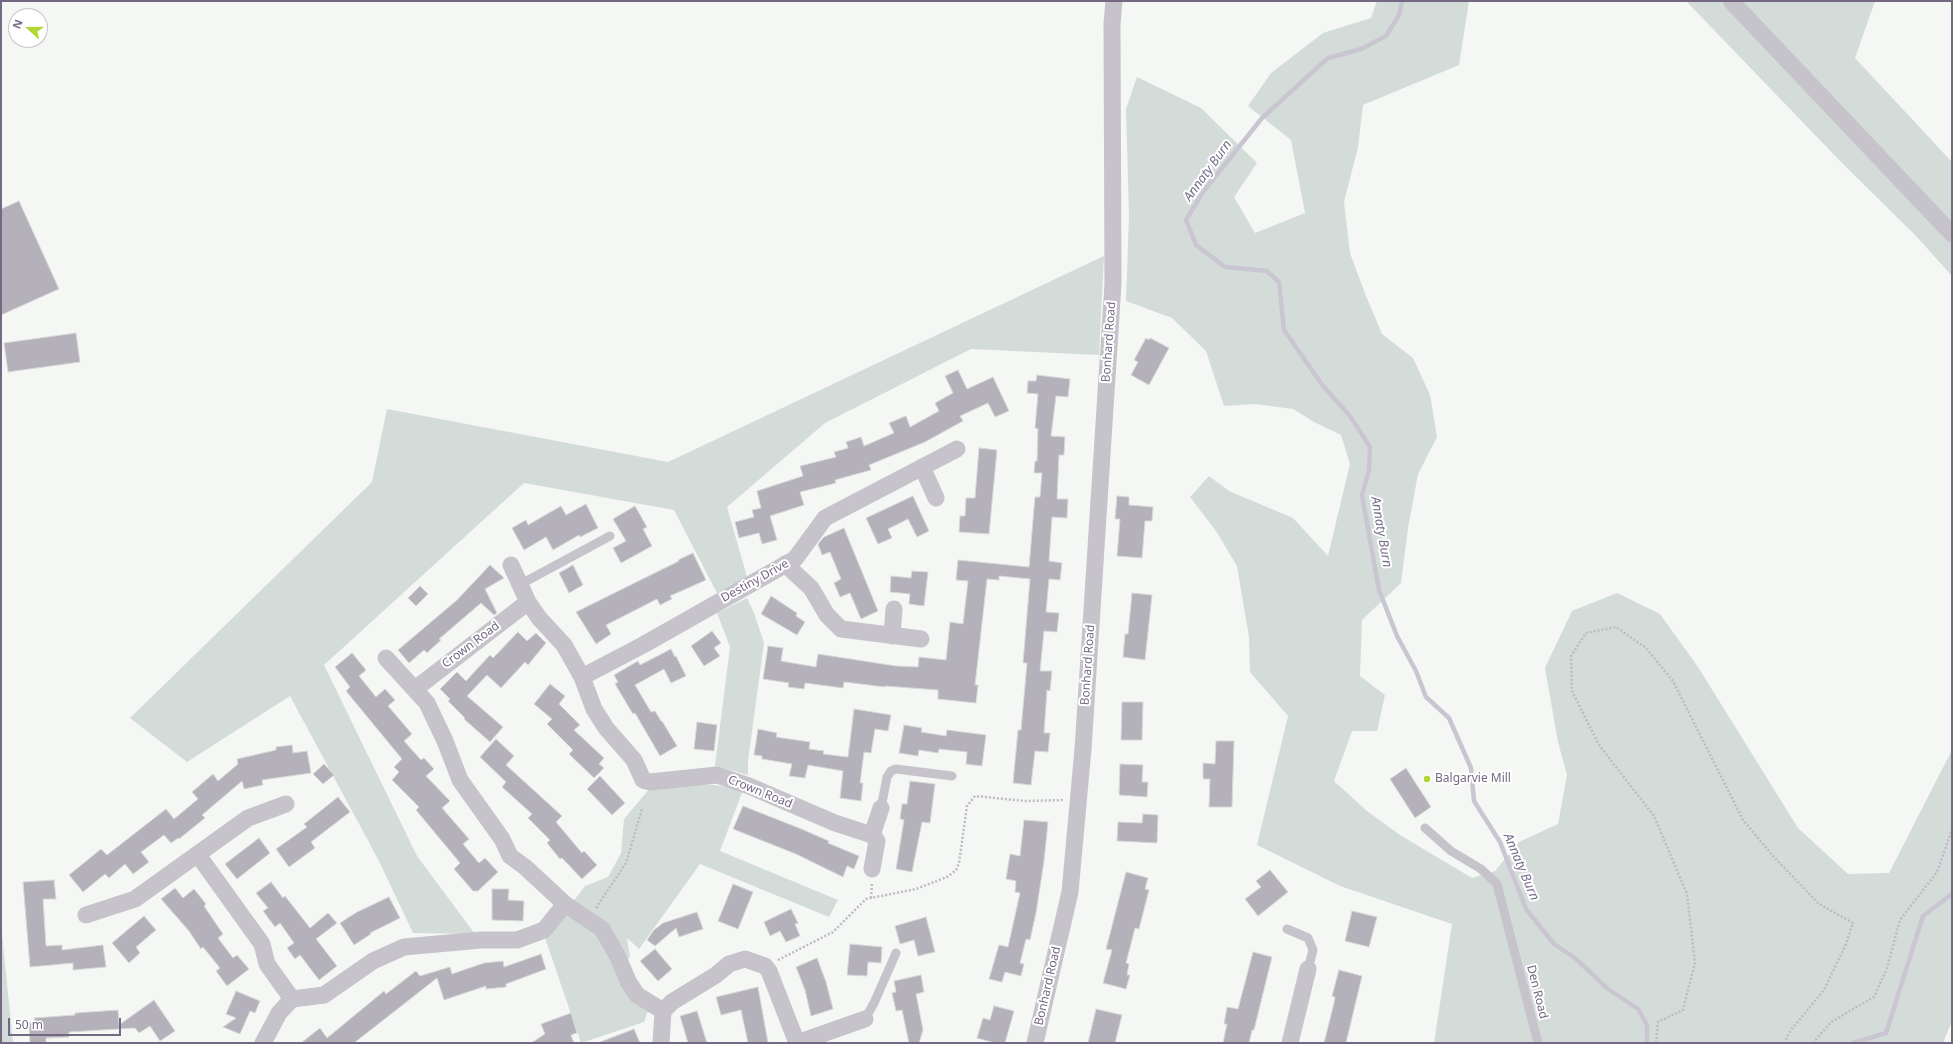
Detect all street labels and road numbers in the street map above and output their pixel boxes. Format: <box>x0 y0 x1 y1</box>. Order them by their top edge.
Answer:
street label: Bonhard Road <box>1099 301 1119 383</box>
street label: Destiny Drive <box>719 557 791 605</box>
street label: Crown Road <box>439 619 503 671</box>
street label: Bonhard Road <box>1078 624 1098 706</box>
street label: Crown Road <box>726 773 794 811</box>
street label: Bonhard Road <box>1032 945 1064 1027</box>
street label: Den Road <box>1523 964 1551 1020</box>

